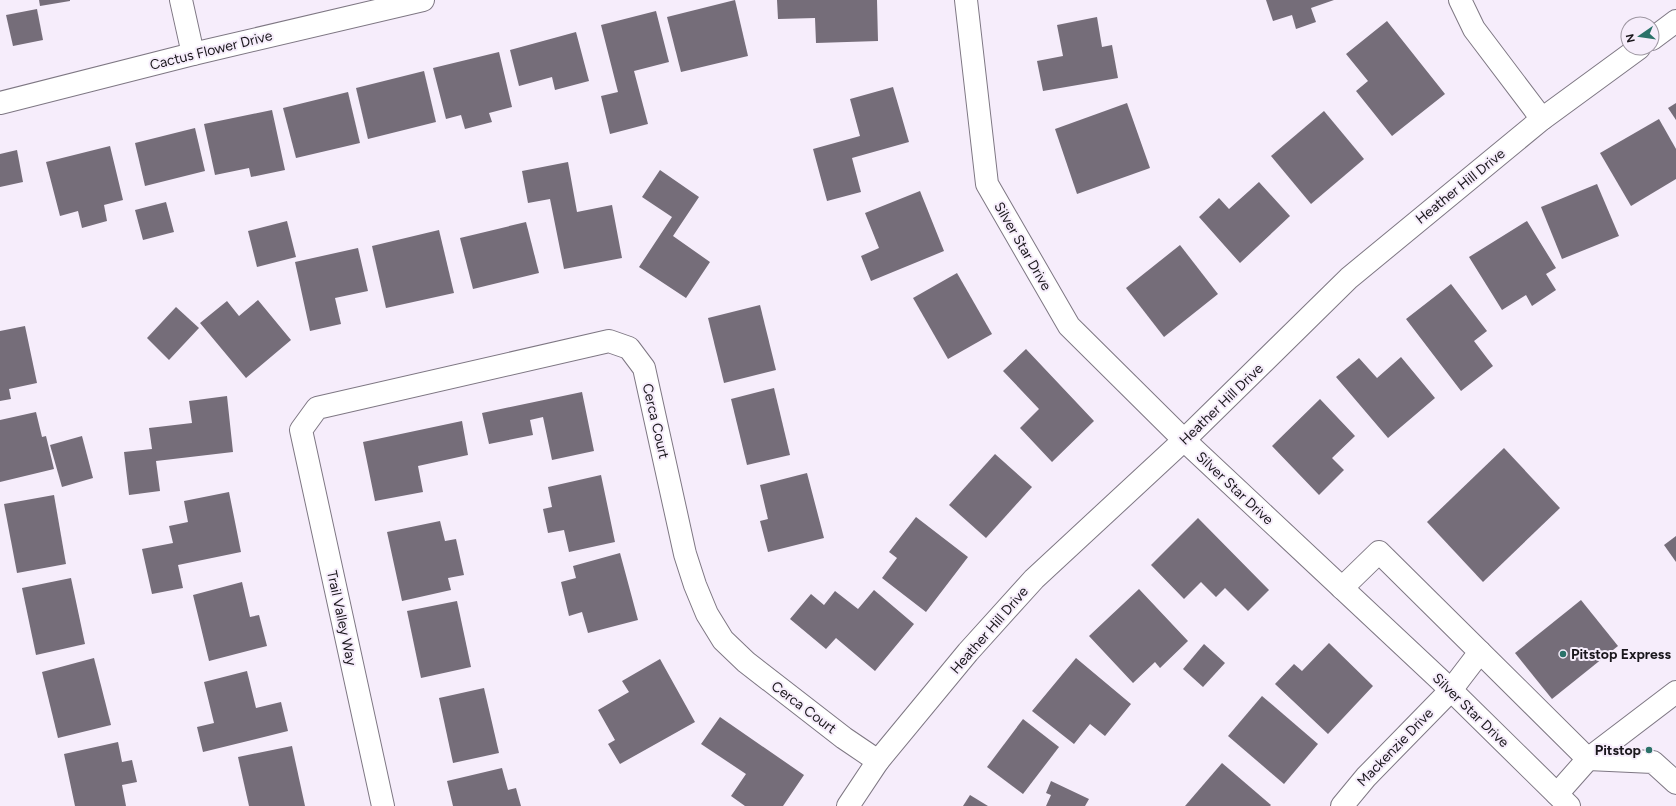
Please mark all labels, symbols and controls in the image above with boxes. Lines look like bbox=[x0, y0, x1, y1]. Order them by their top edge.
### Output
north arrow bbox=[1620, 16, 1660, 56]
street label: Cactus Flower Drive bbox=[148, 27, 274, 74]
text: N bbox=[1623, 33, 1638, 44]
street label: Heather Hill Drive bbox=[1412, 145, 1509, 228]
street label: Silver Star Drive bbox=[990, 199, 1055, 294]
street label: Heather Hill Drive bbox=[1176, 360, 1267, 449]
street label: Cerca Court bbox=[639, 382, 672, 460]
street label: Silver Star Drive bbox=[1193, 448, 1277, 529]
street label: Trail Valley Way bbox=[323, 569, 360, 668]
street label: Heather Hill Drive bbox=[947, 583, 1032, 677]
place label: Pitstop Express bbox=[1571, 646, 1671, 663]
marker: Pitstop Express bbox=[1558, 649, 1568, 659]
street label: Silver Star Drive bbox=[1429, 670, 1513, 751]
street label: Cerca Court bbox=[768, 678, 839, 737]
street label: Mackenzie Drive bbox=[1354, 704, 1437, 790]
place label: Pitstop bbox=[1595, 742, 1641, 759]
marker: Pitstop bbox=[1644, 745, 1654, 755]

